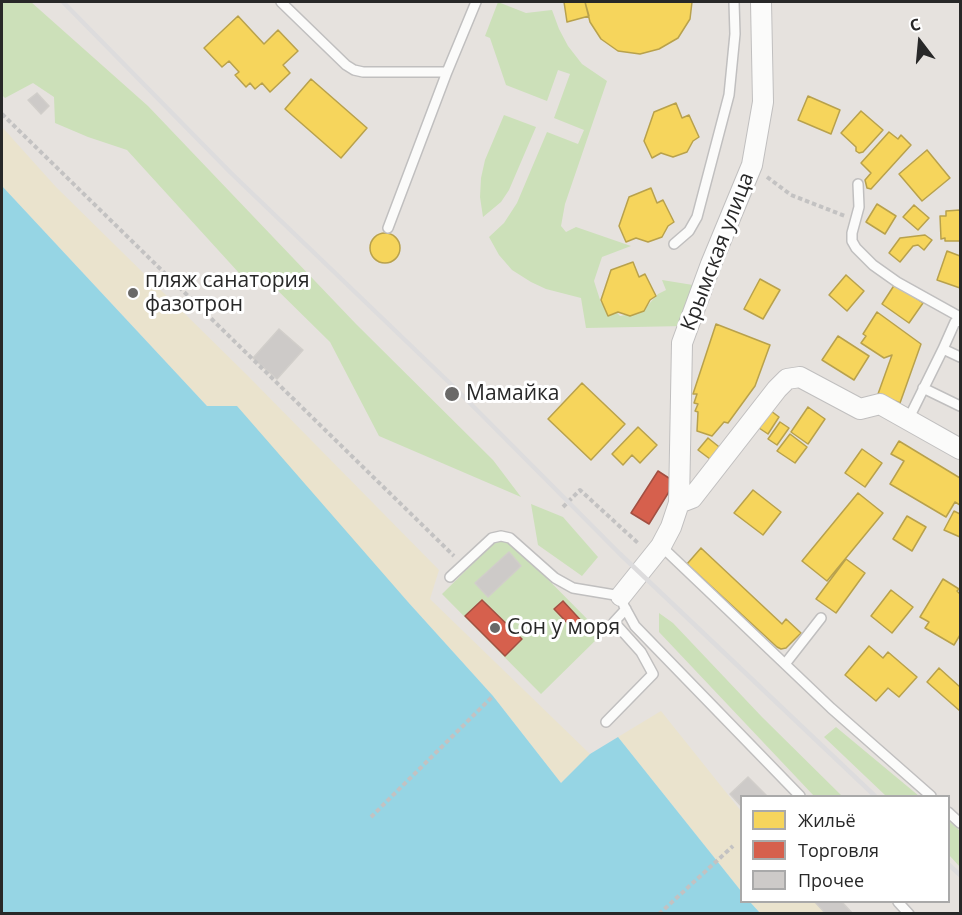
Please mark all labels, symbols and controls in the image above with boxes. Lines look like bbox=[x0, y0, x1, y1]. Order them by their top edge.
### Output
north arrow bbox=[890, 12, 950, 72]
text: С bbox=[907, 13, 923, 37]
street label: Крымская улица bbox=[676, 169, 760, 335]
place label: пляж санатория фазотрон bbox=[145, 268, 310, 318]
marker: пляж санатория фазотрон bbox=[126, 286, 140, 300]
place label: Мамайка bbox=[466, 381, 559, 407]
marker: Мамайка bbox=[443, 385, 461, 403]
place label: Сон у моря bbox=[507, 615, 620, 641]
marker: Сон у моря bbox=[488, 621, 502, 635]
legend bbox=[740, 795, 950, 903]
text: Жильё bbox=[798, 808, 856, 832]
text: Торговля bbox=[798, 838, 879, 862]
text: Прочее bbox=[798, 868, 864, 892]

